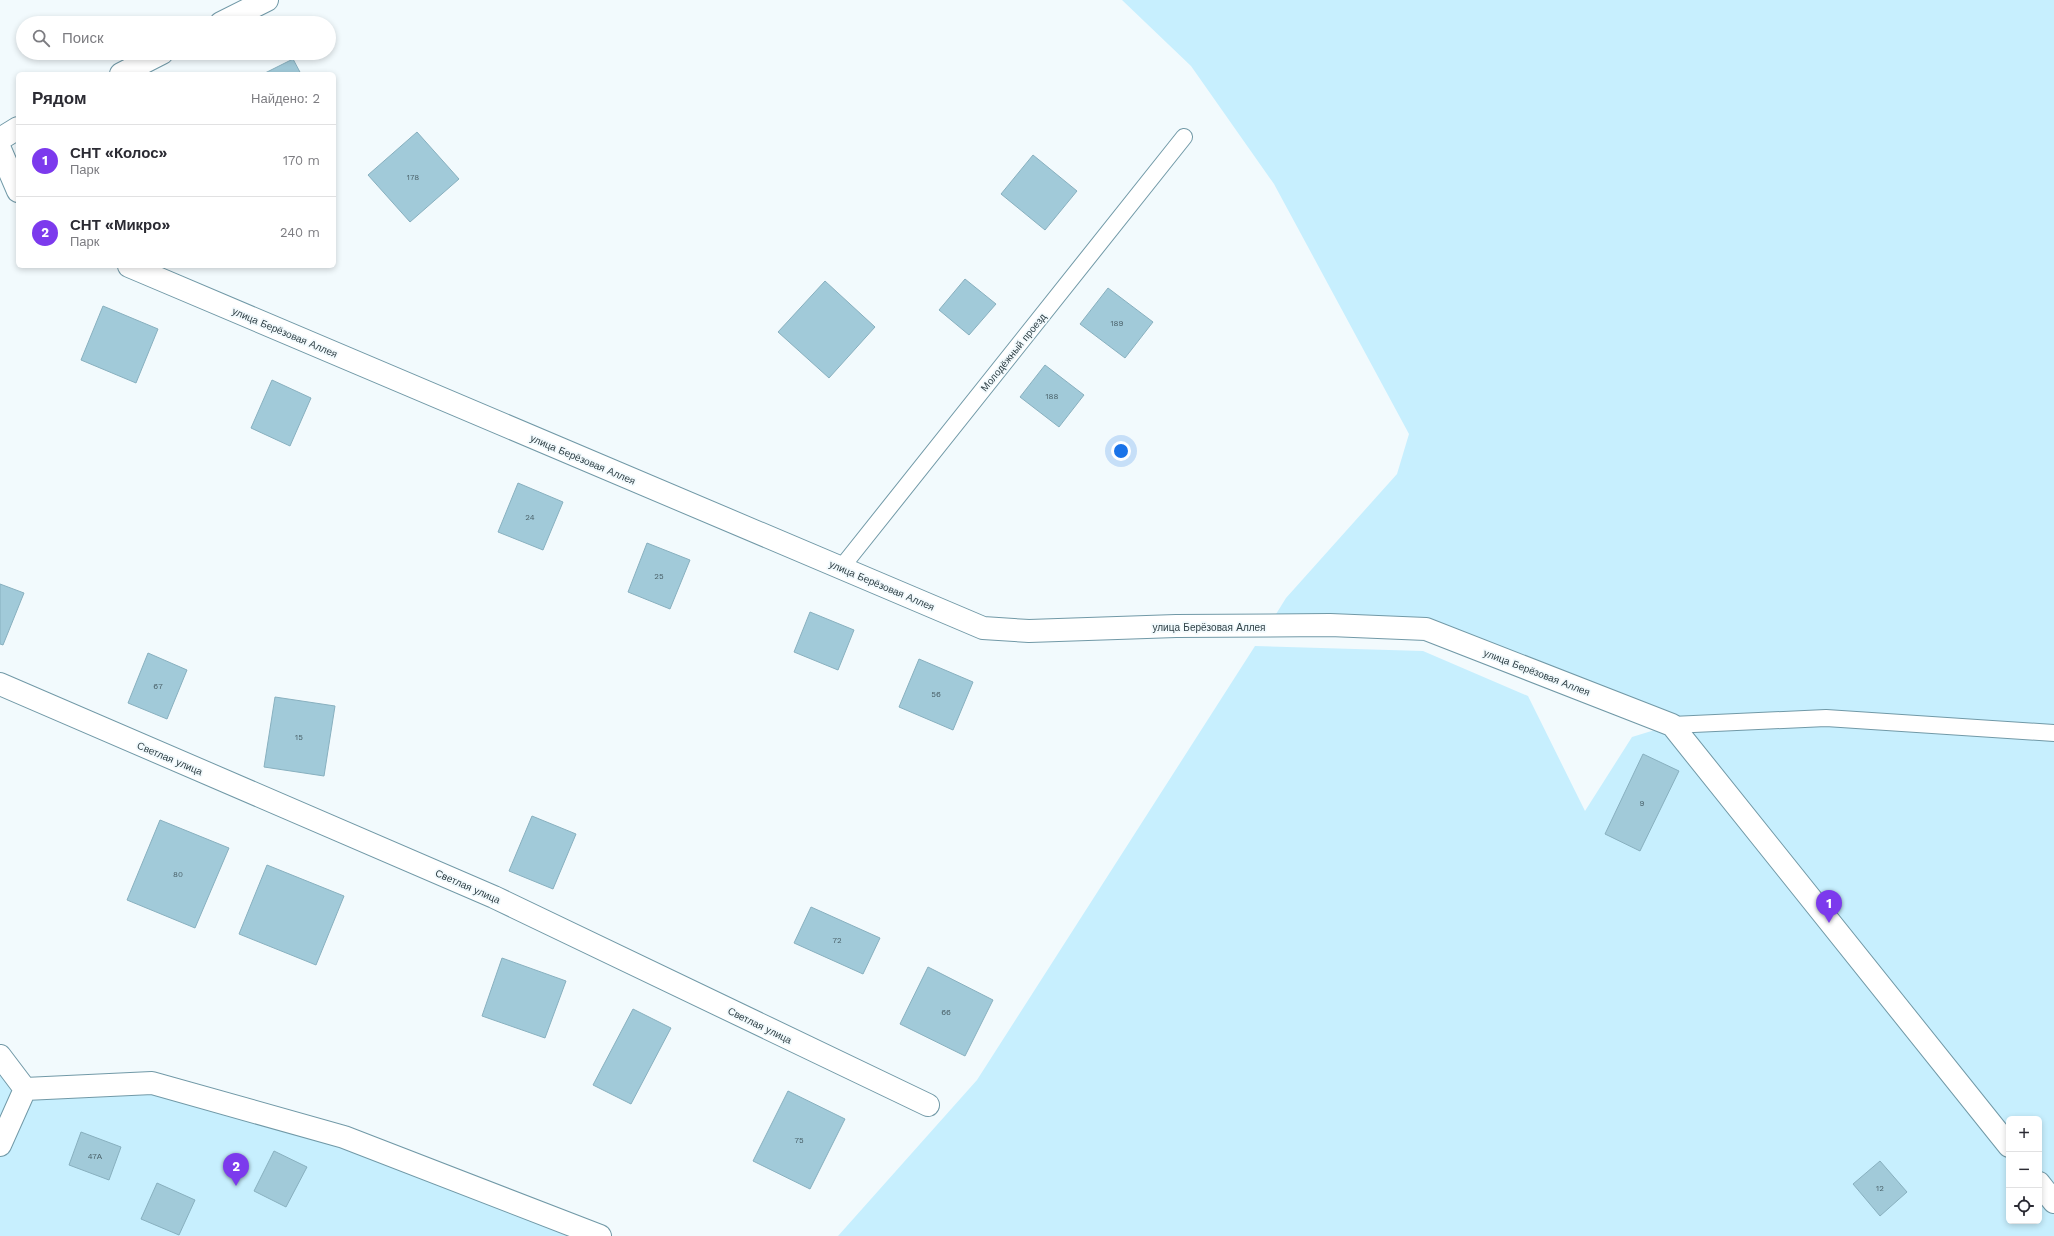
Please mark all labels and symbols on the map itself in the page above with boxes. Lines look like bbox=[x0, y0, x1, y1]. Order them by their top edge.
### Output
house number: 178 bbox=[407, 173, 419, 182]
street label: улица Берёзовая Аллея bbox=[231, 305, 339, 360]
street label: Молодёжный проезд bbox=[979, 311, 1048, 393]
house number: 189 bbox=[1111, 319, 1124, 328]
house number: 188 bbox=[1046, 392, 1059, 401]
street label: улица Берёзовая Аллея bbox=[529, 432, 637, 487]
your location bbox=[1111, 441, 1131, 461]
house number: 24 bbox=[525, 513, 535, 522]
street label: улица Берёзовая Аллея bbox=[828, 558, 936, 613]
house number: 25 bbox=[654, 572, 664, 581]
street label: улица Берёзовая Аллея bbox=[1152, 622, 1266, 633]
street label: улица Берёзовая Аллея bbox=[1482, 647, 1592, 698]
house number: 67 bbox=[153, 682, 163, 691]
house number: 56 bbox=[931, 690, 941, 699]
house number: 15 bbox=[295, 733, 303, 742]
street label: Светлая улица bbox=[136, 740, 204, 777]
house number: 9 bbox=[1640, 799, 1645, 808]
street label: Светлая улица bbox=[434, 867, 502, 906]
house number: 80 bbox=[173, 870, 183, 879]
pin: 1 bbox=[1816, 890, 1842, 923]
house number: 72 bbox=[832, 936, 842, 945]
street label: Светлая улица bbox=[726, 1005, 794, 1046]
house number: 66 bbox=[941, 1008, 951, 1017]
house number: 75 bbox=[794, 1136, 804, 1145]
house number: 47А bbox=[88, 1152, 103, 1161]
pin: 2 bbox=[223, 1153, 249, 1186]
house number: 12 bbox=[1876, 1184, 1884, 1193]

